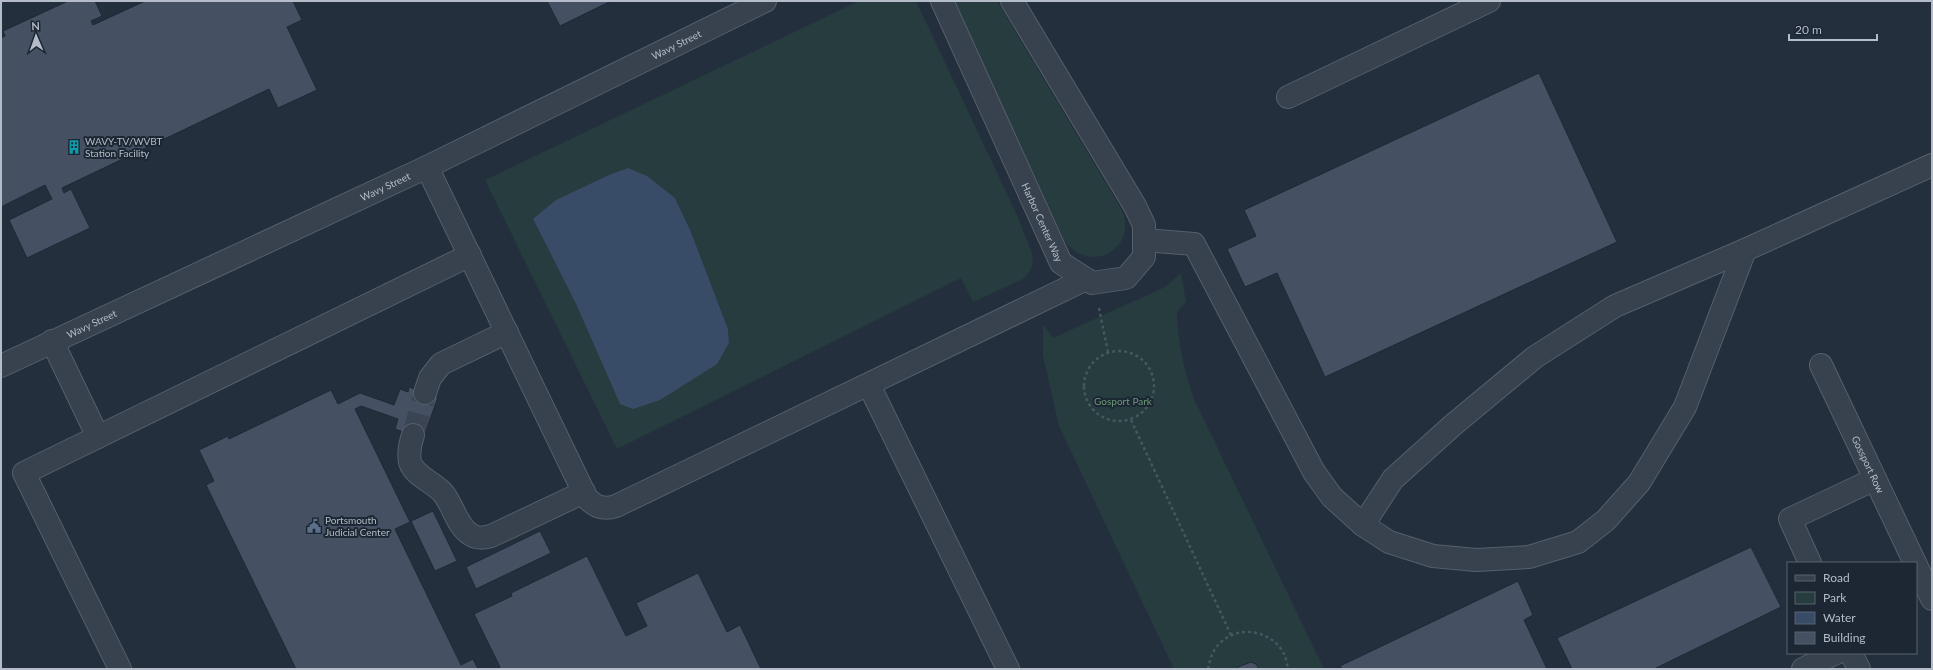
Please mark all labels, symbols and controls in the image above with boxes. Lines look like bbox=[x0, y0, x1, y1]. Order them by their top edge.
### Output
north arrow bbox=[16, 16, 56, 56]
scale bar bbox=[1789, 16, 1877, 42]
text: N bbox=[31, 19, 40, 32]
text: 20 m bbox=[1795, 22, 1822, 37]
street label: Wavy Street bbox=[650, 27, 703, 62]
place label: WAVY-TV/WVBT Station Facility bbox=[85, 135, 163, 159]
building icon: WAVY-TV/WVBT Station Facility bbox=[66, 139, 82, 155]
street label: Wavy Street bbox=[358, 170, 412, 203]
street label: Harbor Center Way bbox=[1019, 181, 1066, 264]
street label: Wavy Street bbox=[65, 307, 119, 340]
park label: Gosport Park bbox=[1094, 395, 1153, 407]
street label: Gossport Row bbox=[1849, 434, 1887, 495]
place label: Portsmouth Judicial Center bbox=[325, 514, 390, 538]
public building icon: Portsmouth Judicial Center bbox=[306, 518, 322, 534]
legend bbox=[1787, 562, 1917, 654]
text: Road bbox=[1823, 570, 1850, 585]
text: Park bbox=[1823, 590, 1847, 605]
text: Water bbox=[1823, 610, 1856, 625]
text: Building bbox=[1823, 630, 1866, 645]

